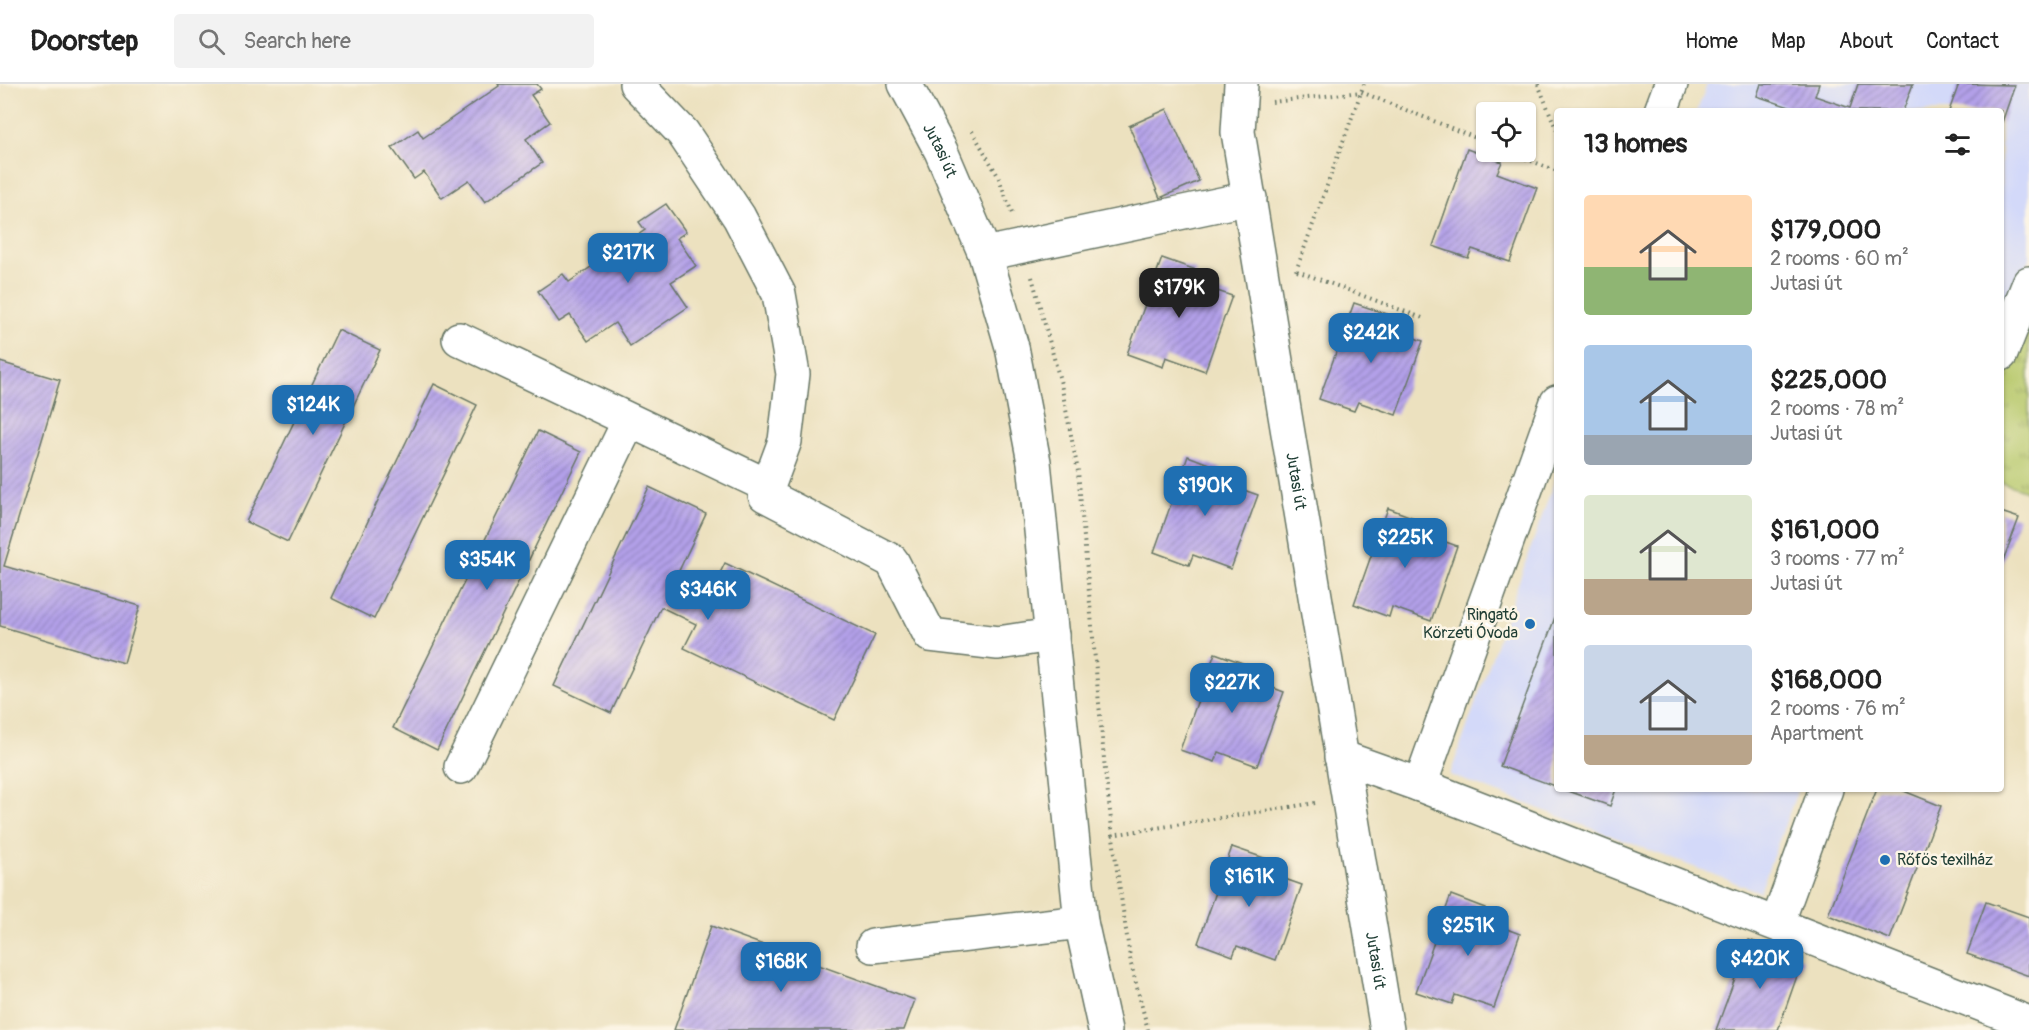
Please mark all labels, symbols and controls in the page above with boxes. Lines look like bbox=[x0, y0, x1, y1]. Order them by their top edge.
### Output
search box bbox=[174, 14, 594, 68]
text: Doorstep bbox=[30, 24, 138, 59]
icon: search bbox=[195, 25, 228, 58]
text: Search here bbox=[243, 27, 351, 55]
text: Home bbox=[1685, 28, 1738, 55]
text: Map bbox=[1771, 28, 1806, 55]
text: About bbox=[1839, 28, 1893, 55]
text: Contact bbox=[1926, 28, 1999, 55]
map controls bbox=[1476, 102, 1536, 162]
button: locate bbox=[1476, 102, 1536, 162]
street label: Jutasi út bbox=[918, 120, 961, 181]
text: 13 homes bbox=[1584, 128, 1687, 160]
icon: filters bbox=[1941, 128, 1974, 161]
text: $179,000 bbox=[1770, 214, 1881, 246]
icon: home bbox=[1632, 219, 1704, 291]
pin: $217K bbox=[586, 233, 670, 284]
text: $217K bbox=[602, 240, 654, 265]
text: 2 rooms · 60 m² bbox=[1770, 246, 1909, 271]
pin: $179K bbox=[1137, 268, 1221, 319]
text: Jutasi út bbox=[1770, 271, 1842, 296]
text: $179K bbox=[1153, 275, 1205, 300]
pin: $242K bbox=[1329, 313, 1413, 364]
text: $242K bbox=[1343, 320, 1399, 345]
text: $225,000 bbox=[1770, 364, 1887, 396]
icon: home bbox=[1632, 369, 1704, 441]
pin: $124K bbox=[271, 385, 355, 436]
text: $124K bbox=[286, 392, 340, 417]
text: 2 rooms · 78 m² bbox=[1770, 396, 1904, 421]
text: Jutasi út bbox=[1770, 421, 1842, 446]
street label: Jutasi út bbox=[1281, 451, 1311, 512]
pin: $190K bbox=[1163, 466, 1247, 517]
text: $190K bbox=[1178, 473, 1232, 498]
text: $161,000 bbox=[1770, 514, 1879, 546]
pin: $225K bbox=[1363, 518, 1447, 569]
icon: home bbox=[1632, 519, 1704, 591]
text: $225K bbox=[1377, 525, 1433, 550]
pin: $354K bbox=[445, 540, 529, 591]
text: 3 rooms · 77 m² bbox=[1770, 546, 1905, 571]
text: $354K bbox=[459, 547, 515, 572]
pin: $346K bbox=[666, 570, 750, 621]
text: Jutasi út bbox=[1770, 571, 1842, 596]
text: $346K bbox=[679, 577, 737, 602]
place label: Ringató Körzeti Óvoda bbox=[1423, 605, 1518, 643]
marker: Ringató Körzeti Óvoda bbox=[1523, 617, 1537, 631]
pin: $227K bbox=[1190, 663, 1274, 714]
text: $168,000 bbox=[1770, 664, 1882, 696]
icon: home bbox=[1632, 669, 1704, 741]
text: $227K bbox=[1204, 670, 1260, 695]
text: 2 rooms · 76 m² bbox=[1770, 696, 1906, 721]
text: Apartment bbox=[1770, 721, 1863, 746]
place label: Rőfös texilház bbox=[1897, 850, 1993, 870]
marker: Rőfös texilház bbox=[1878, 853, 1892, 867]
pin: $161K bbox=[1207, 857, 1291, 908]
text: $161K bbox=[1224, 864, 1274, 889]
pin: $251K bbox=[1426, 906, 1510, 957]
text: $251K bbox=[1442, 913, 1494, 938]
street label: Jutasi út bbox=[1361, 930, 1390, 991]
pin: $420K bbox=[1718, 939, 1802, 990]
pin: $168K bbox=[739, 942, 823, 993]
text: $420K bbox=[1730, 946, 1790, 971]
text: $168K bbox=[755, 949, 807, 974]

